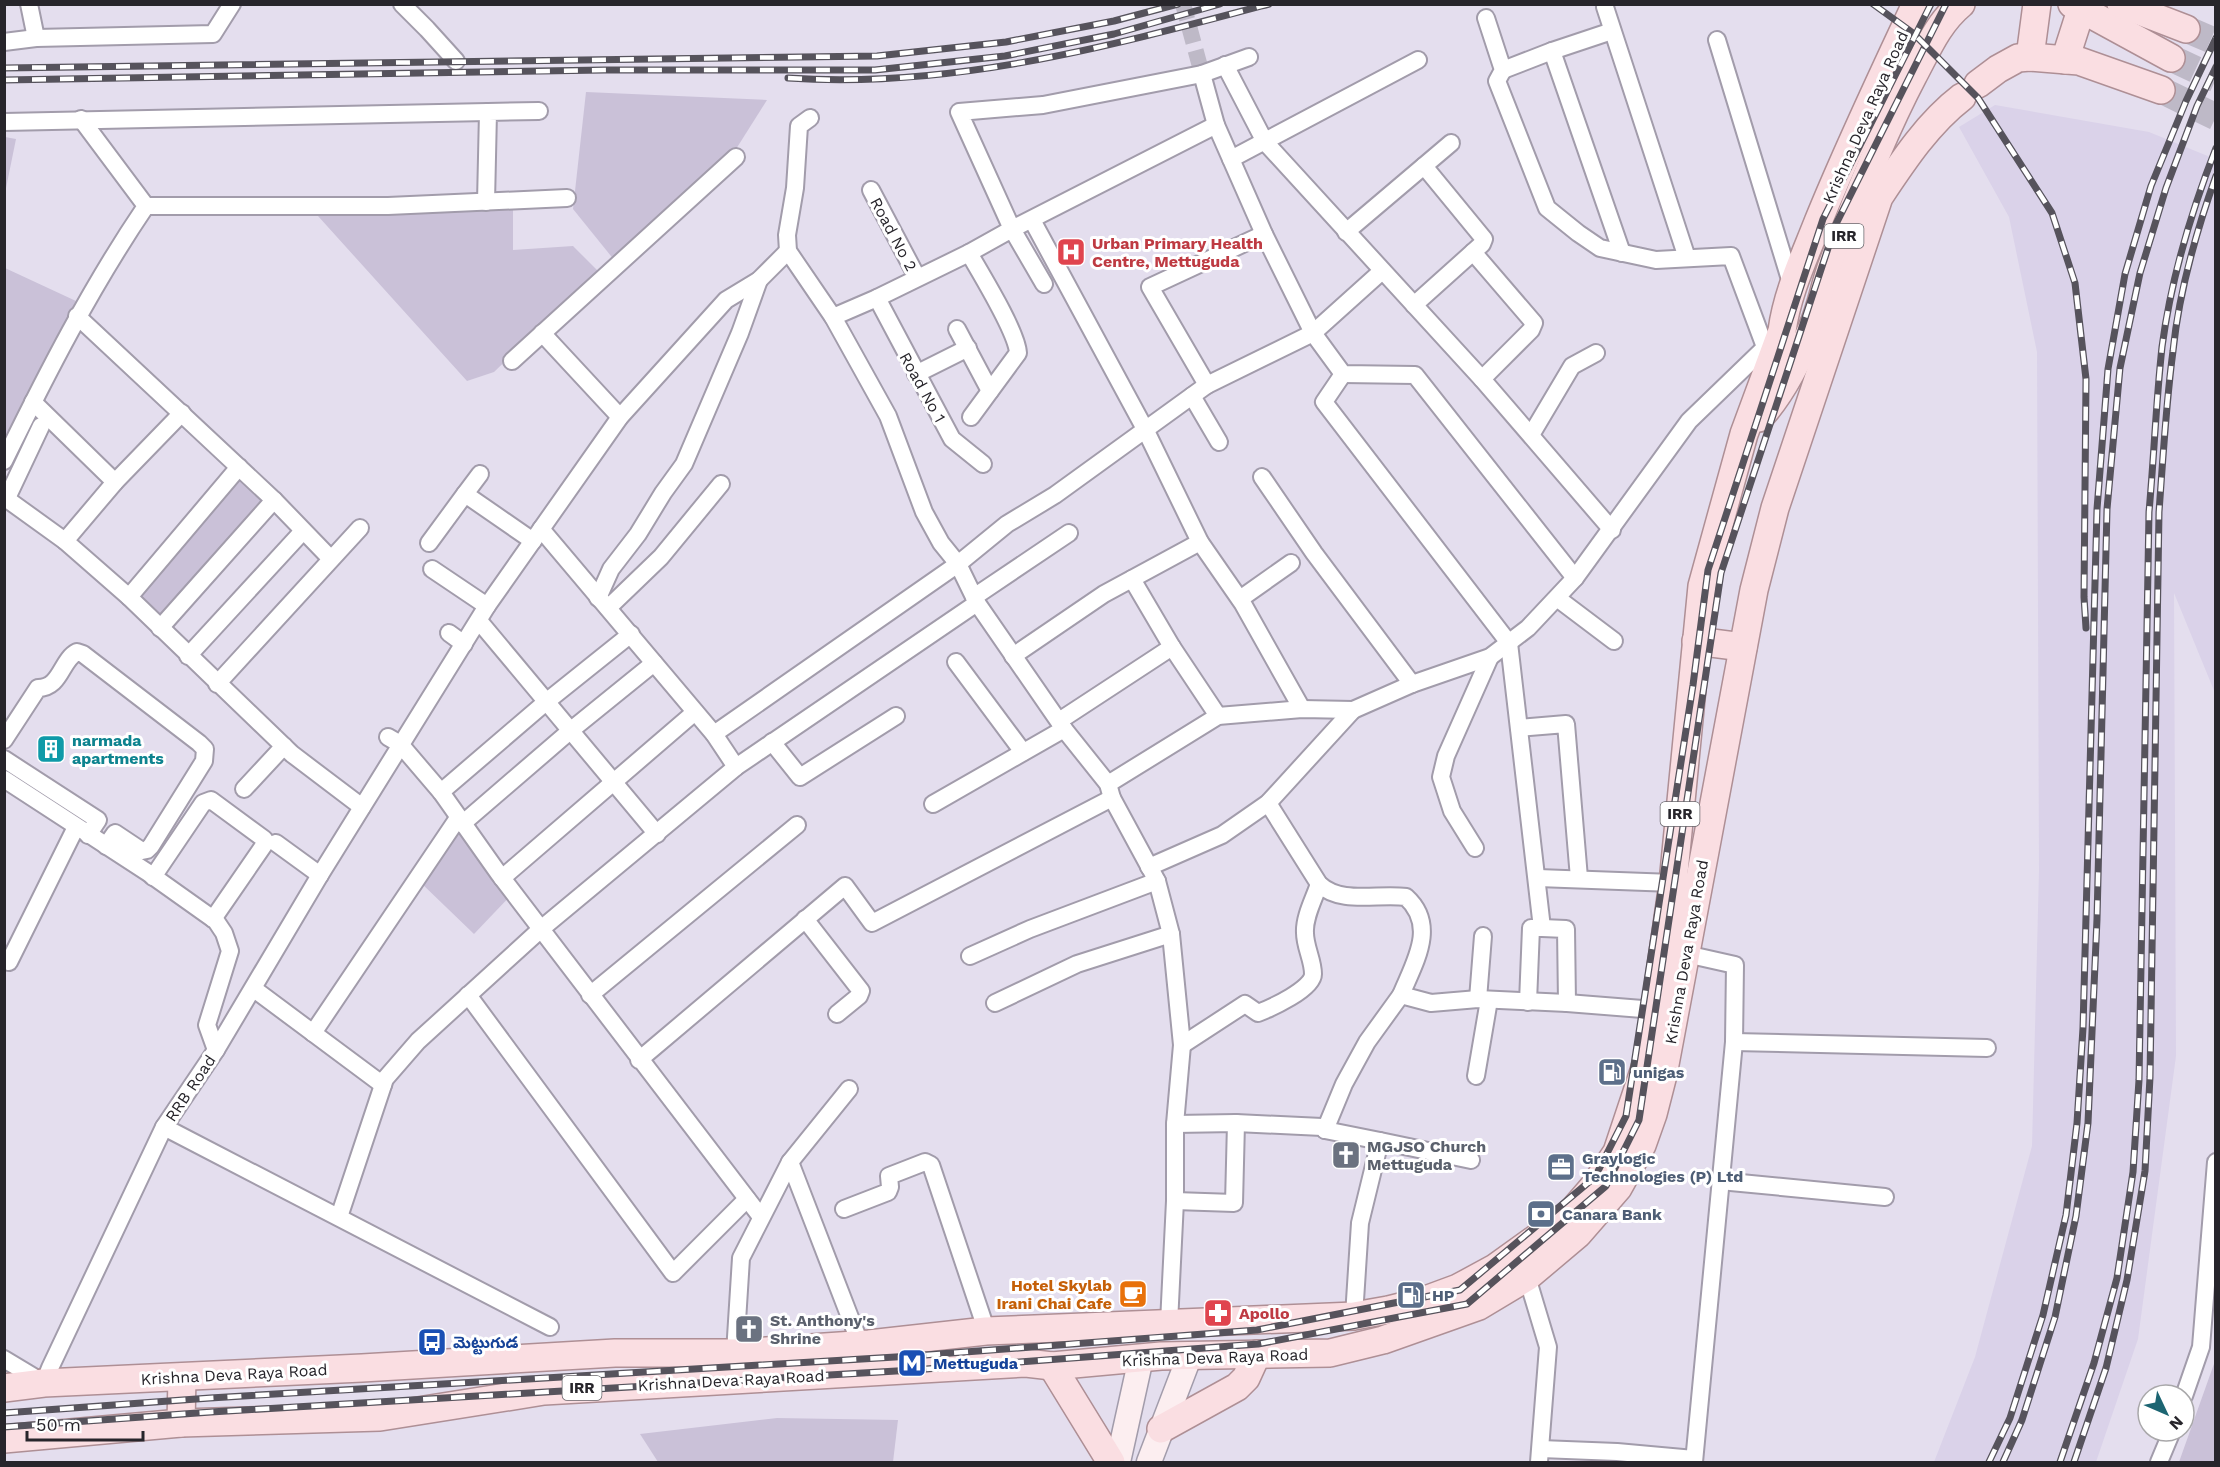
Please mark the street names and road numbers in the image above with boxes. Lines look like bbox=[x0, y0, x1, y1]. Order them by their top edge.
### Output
street label: Krishna Deva Raya Road bbox=[1819, 28, 1912, 206]
street label: Road No 2 bbox=[866, 194, 921, 274]
road number: IRR bbox=[1824, 224, 1864, 248]
street label: Road No 1 bbox=[896, 349, 950, 426]
road number: IRR bbox=[1660, 802, 1700, 826]
street label: Krishna Deva Raya Road bbox=[1661, 858, 1712, 1046]
street label: RRB Road bbox=[161, 1051, 220, 1125]
street label: Krishna Deva Raya Road bbox=[1121, 1345, 1309, 1370]
street label: Krishna Deva Raya Road bbox=[140, 1360, 328, 1389]
street label: Krishna Deva Raya Road bbox=[637, 1366, 825, 1395]
road number: IRR bbox=[562, 1376, 602, 1400]

